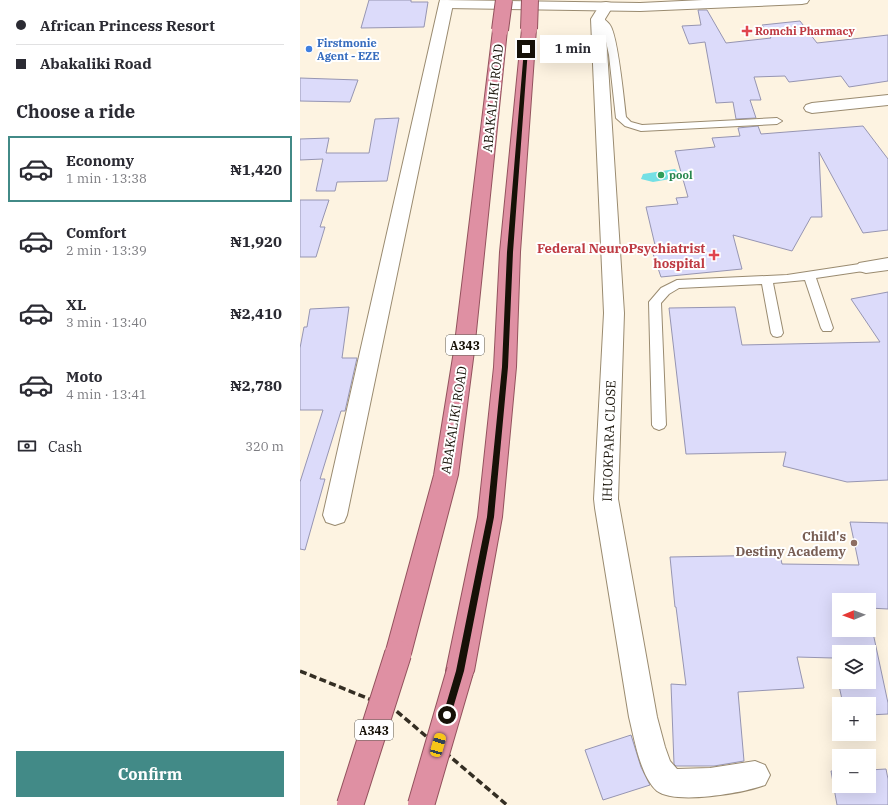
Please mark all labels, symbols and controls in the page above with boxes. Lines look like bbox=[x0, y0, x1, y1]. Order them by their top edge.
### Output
text: African Princess Resort bbox=[40, 16, 215, 35]
place label: Romchi Pharmacy bbox=[755, 24, 855, 38]
marker: Romchi Pharmacy bbox=[742, 26, 752, 36]
callout: 1 min bbox=[540, 35, 606, 63]
place label: Firstmonie Agent - EZE bbox=[317, 36, 380, 63]
route end bbox=[517, 40, 535, 58]
text: 1 min bbox=[555, 40, 591, 57]
street label: ABAKALIKI ROAD bbox=[479, 43, 507, 153]
marker: Firstmonie Agent - EZE bbox=[304, 44, 314, 54]
text: Abakaliki Road bbox=[40, 54, 152, 73]
text: Choose a ride bbox=[16, 100, 135, 123]
icon: car bbox=[18, 151, 54, 187]
text: Economy bbox=[66, 151, 134, 170]
text: ₦1,420 bbox=[230, 160, 282, 179]
place label: pool bbox=[669, 168, 693, 182]
text: 1 min · 13:38 bbox=[66, 170, 147, 187]
marker: pool bbox=[656, 170, 666, 180]
icon: car bbox=[18, 223, 54, 259]
text: Comfort bbox=[66, 223, 126, 242]
text: ₦1,920 bbox=[230, 232, 282, 251]
place label: Federal NeuroPsychiatrist hospital bbox=[537, 240, 705, 272]
text: 2 min · 13:39 bbox=[66, 242, 147, 259]
marker: Federal NeuroPsychiatrist hospital bbox=[708, 249, 720, 261]
icon: car bbox=[18, 295, 54, 331]
text: XL bbox=[66, 295, 86, 314]
text: ₦2,410 bbox=[230, 304, 282, 323]
text: 3 min · 13:40 bbox=[66, 314, 147, 331]
road number: A343 bbox=[446, 335, 484, 355]
street label: ABAKALIKI ROAD bbox=[437, 365, 471, 475]
icon: car bbox=[18, 367, 54, 403]
text: Moto bbox=[66, 367, 103, 386]
text: ₦2,780 bbox=[230, 376, 282, 395]
street label: IHUOKPARA CLOSE bbox=[598, 380, 620, 502]
text: 4 min · 13:41 bbox=[66, 386, 147, 403]
icon: cash bbox=[16, 435, 38, 457]
text: Cash bbox=[48, 437, 82, 456]
text: 320 m bbox=[245, 438, 284, 455]
place label: Child's Destiny Academy bbox=[735, 528, 847, 560]
marker: Child's Destiny Academy bbox=[849, 538, 859, 548]
north arrow bbox=[832, 593, 876, 637]
map controls bbox=[832, 593, 876, 793]
button: layers bbox=[832, 645, 876, 689]
button: + bbox=[832, 697, 876, 741]
route start bbox=[438, 706, 456, 724]
road number: A343 bbox=[355, 720, 393, 740]
car bbox=[429, 732, 447, 758]
button: − bbox=[832, 749, 876, 793]
button: Confirm bbox=[16, 751, 284, 797]

